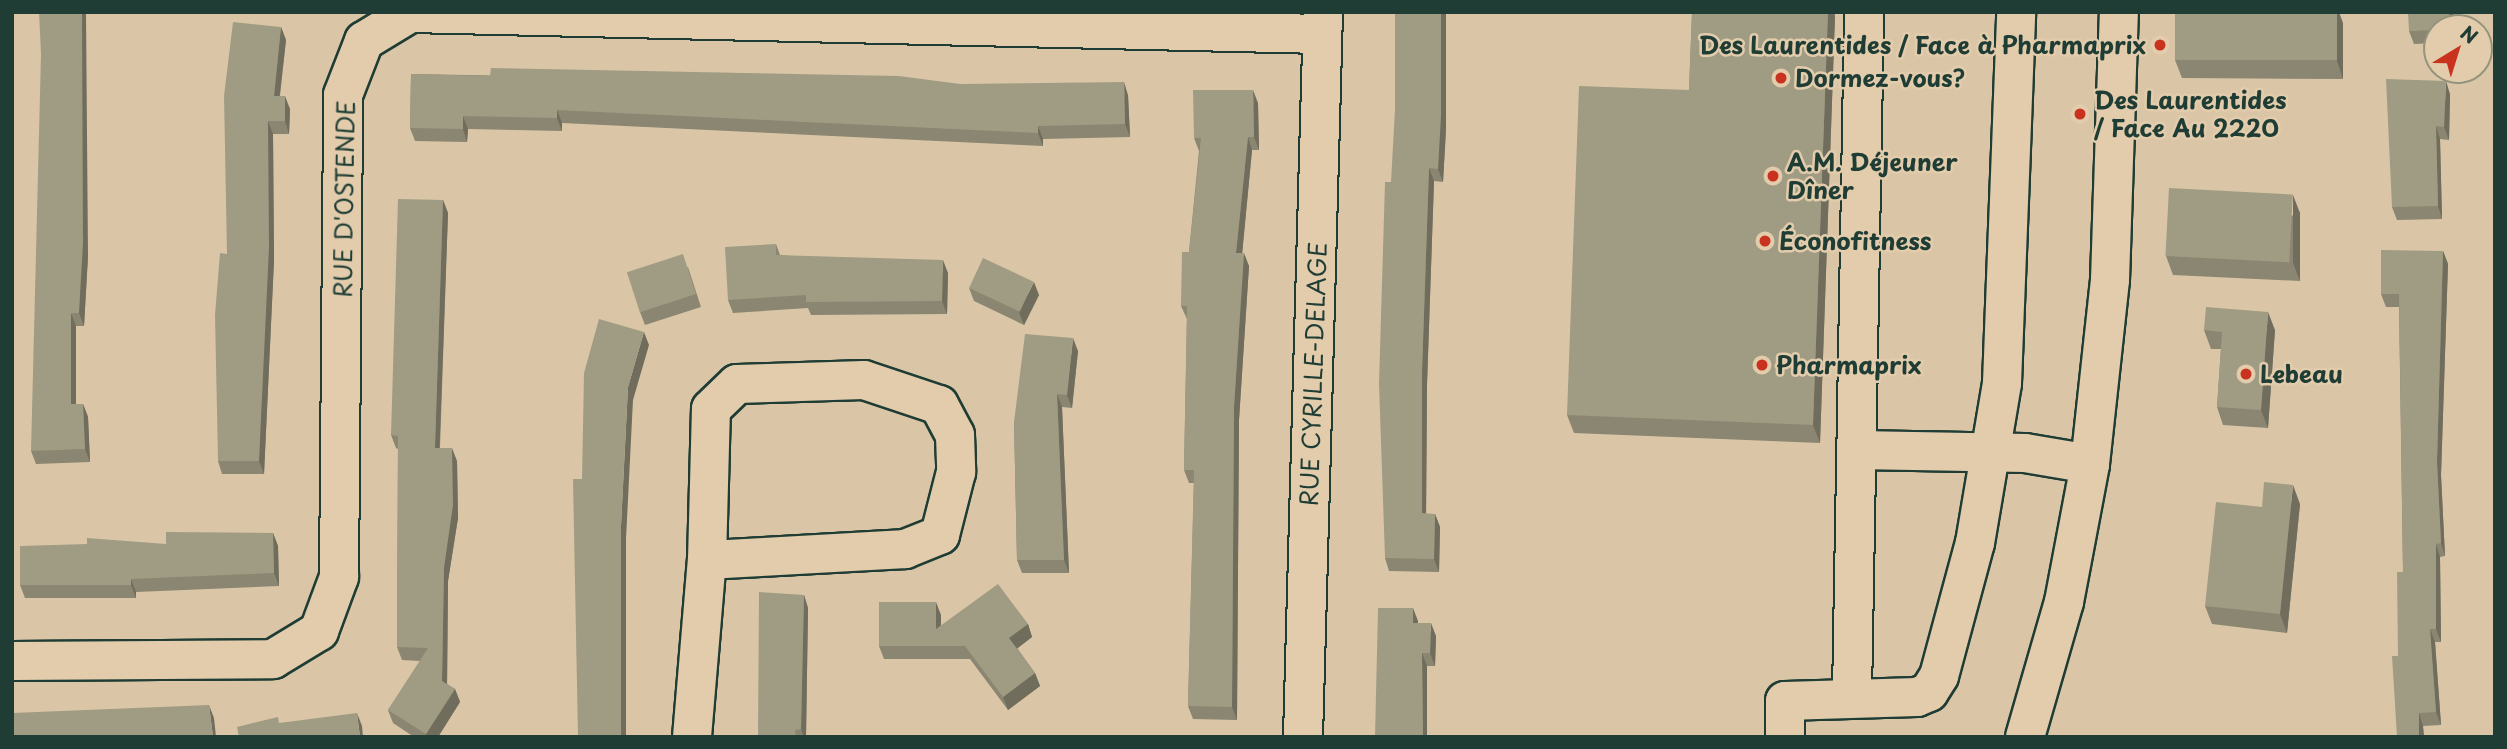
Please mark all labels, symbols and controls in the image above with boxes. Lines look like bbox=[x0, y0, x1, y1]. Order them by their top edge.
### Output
north arrow bbox=[2423, 14, 2493, 84]
text: N bbox=[2455, 18, 2484, 50]
place label: Des Laurentides / Face à Pharmaprix bbox=[1695, 31, 2146, 59]
marker: Des Laurentides / Face à Pharmaprix bbox=[2152, 37, 2168, 53]
place label: Dormez-vous? bbox=[1795, 64, 1965, 92]
marker: Dormez-vous? bbox=[1773, 70, 1789, 86]
place label: Des Laurentides / Face Au 2220 bbox=[2094, 86, 2287, 142]
street label: RUE D'OSTENDE bbox=[328, 99, 360, 299]
marker: Des Laurentides / Face Au 2220 bbox=[2072, 106, 2088, 122]
place label: A.M. Déjeuner Dîner bbox=[1787, 148, 1958, 204]
marker: A.M. Déjeuner Dîner bbox=[1765, 168, 1781, 184]
place label: Éconofitness bbox=[1779, 227, 1932, 255]
marker: Éconofitness bbox=[1757, 233, 1773, 249]
street label: RUE CYRILLE-DELAGE bbox=[1294, 240, 1332, 508]
place label: Pharmaprix bbox=[1776, 351, 1922, 379]
marker: Pharmaprix bbox=[1754, 357, 1770, 373]
place label: Lebeau bbox=[2260, 360, 2343, 388]
marker: Lebeau bbox=[2238, 366, 2254, 382]

